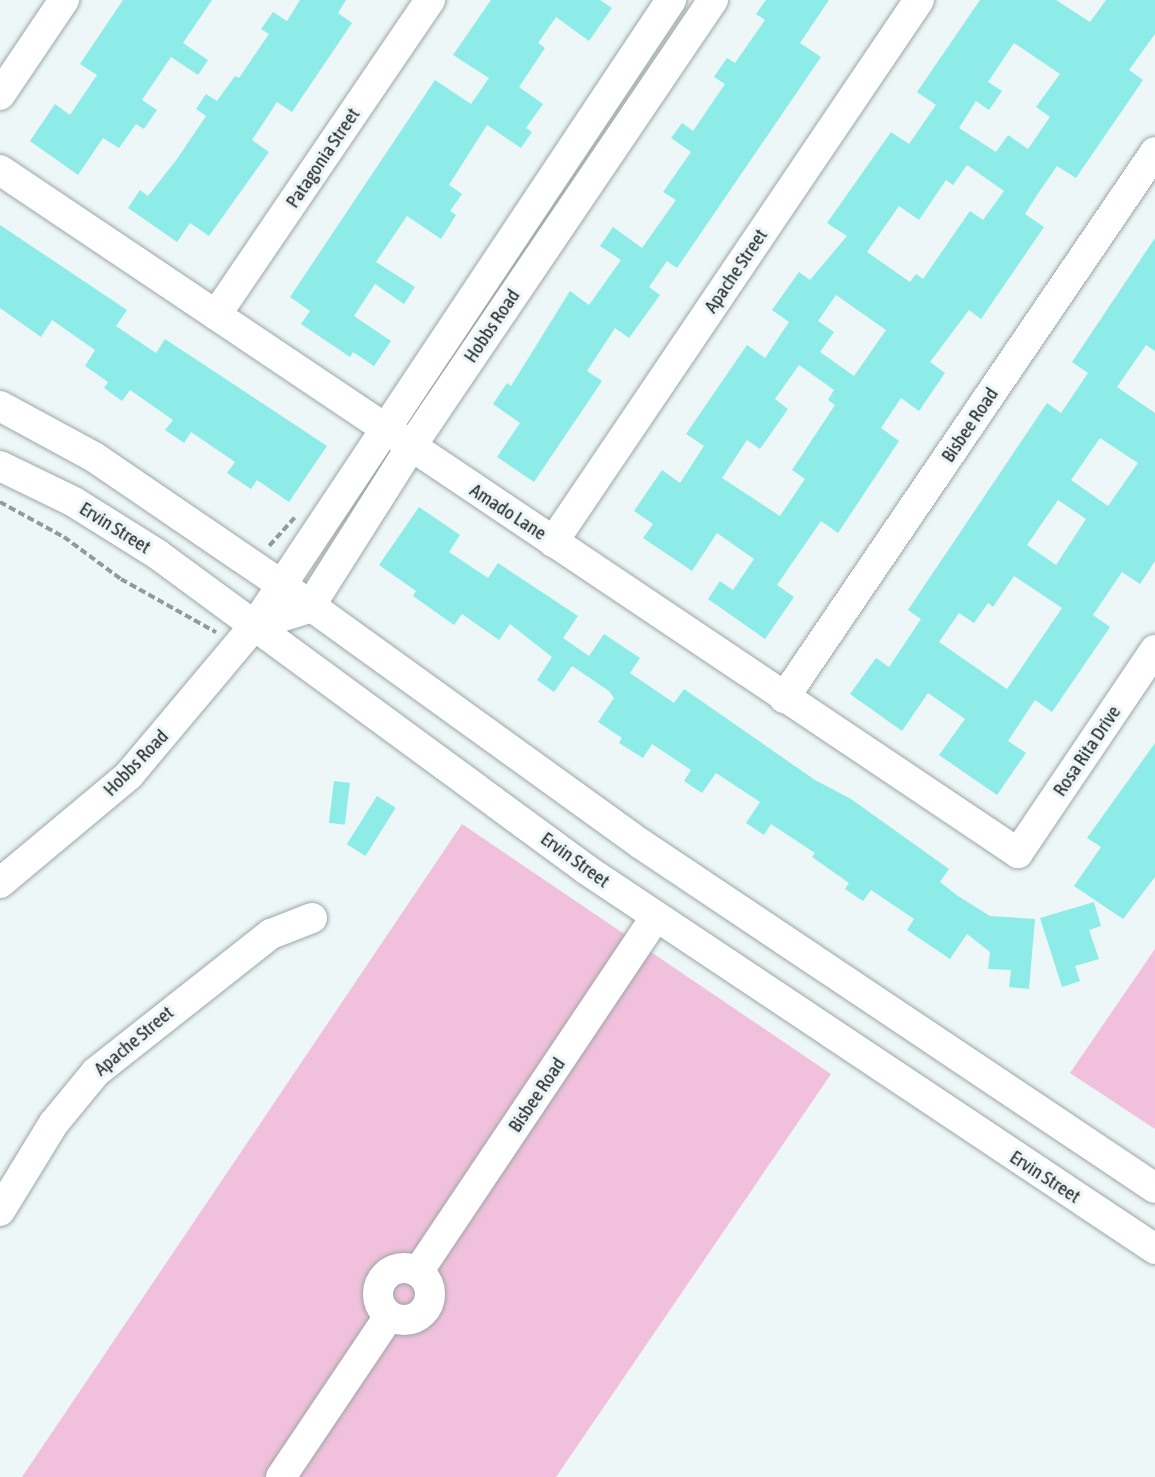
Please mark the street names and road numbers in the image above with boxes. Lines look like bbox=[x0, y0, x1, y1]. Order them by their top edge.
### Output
street label: Patagonia Street bbox=[281, 104, 365, 212]
street label: Apache Street bbox=[700, 225, 772, 317]
street label: Hobbs Road bbox=[459, 285, 525, 367]
street label: Bisbee Road bbox=[937, 383, 1003, 467]
street label: Amado Lane bbox=[466, 479, 550, 545]
street label: Ervin Street bbox=[75, 497, 155, 559]
street label: Rosa Rita Drive bbox=[1048, 701, 1126, 801]
street label: Hobbs Road bbox=[99, 725, 173, 801]
street label: Ervin Street bbox=[536, 827, 614, 893]
street label: Apache Street bbox=[90, 1001, 178, 1081]
street label: Bisbee Road bbox=[504, 1053, 570, 1137]
street label: Ervin Street bbox=[1005, 1146, 1085, 1208]

